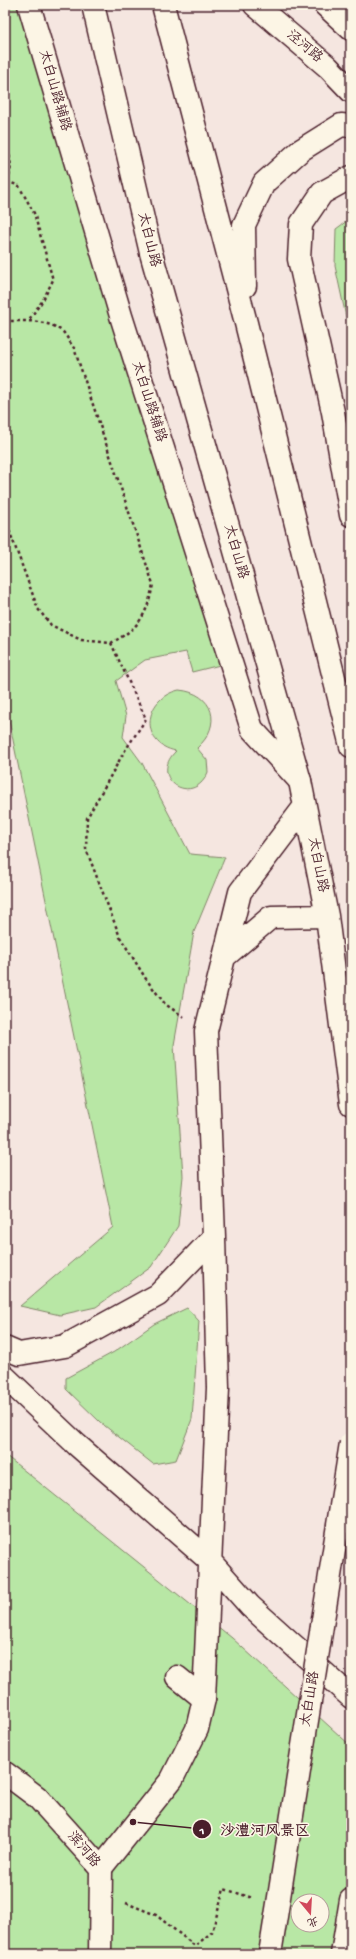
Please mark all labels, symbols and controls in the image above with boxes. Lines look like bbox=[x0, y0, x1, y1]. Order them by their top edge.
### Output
street label: 泾河路 bbox=[282, 26, 326, 67]
street label: 太白山路辅路 bbox=[34, 48, 75, 134]
street label: 太白山路 bbox=[133, 211, 164, 269]
street label: 太白山路辅路 bbox=[127, 359, 170, 445]
street label: 太白山路 bbox=[219, 522, 252, 581]
street label: 太白山路 bbox=[303, 836, 332, 894]
street label: 太白山路 bbox=[297, 1670, 324, 1728]
callout: 沙澧河风景区 bbox=[192, 1816, 318, 1843]
text: 沙澧河风景区 bbox=[220, 1823, 310, 1841]
text: 1 bbox=[199, 1825, 205, 1839]
street label: 滨河路 bbox=[63, 1828, 104, 1872]
north arrow bbox=[290, 1893, 330, 1933]
text: 北 bbox=[305, 1913, 320, 1928]

